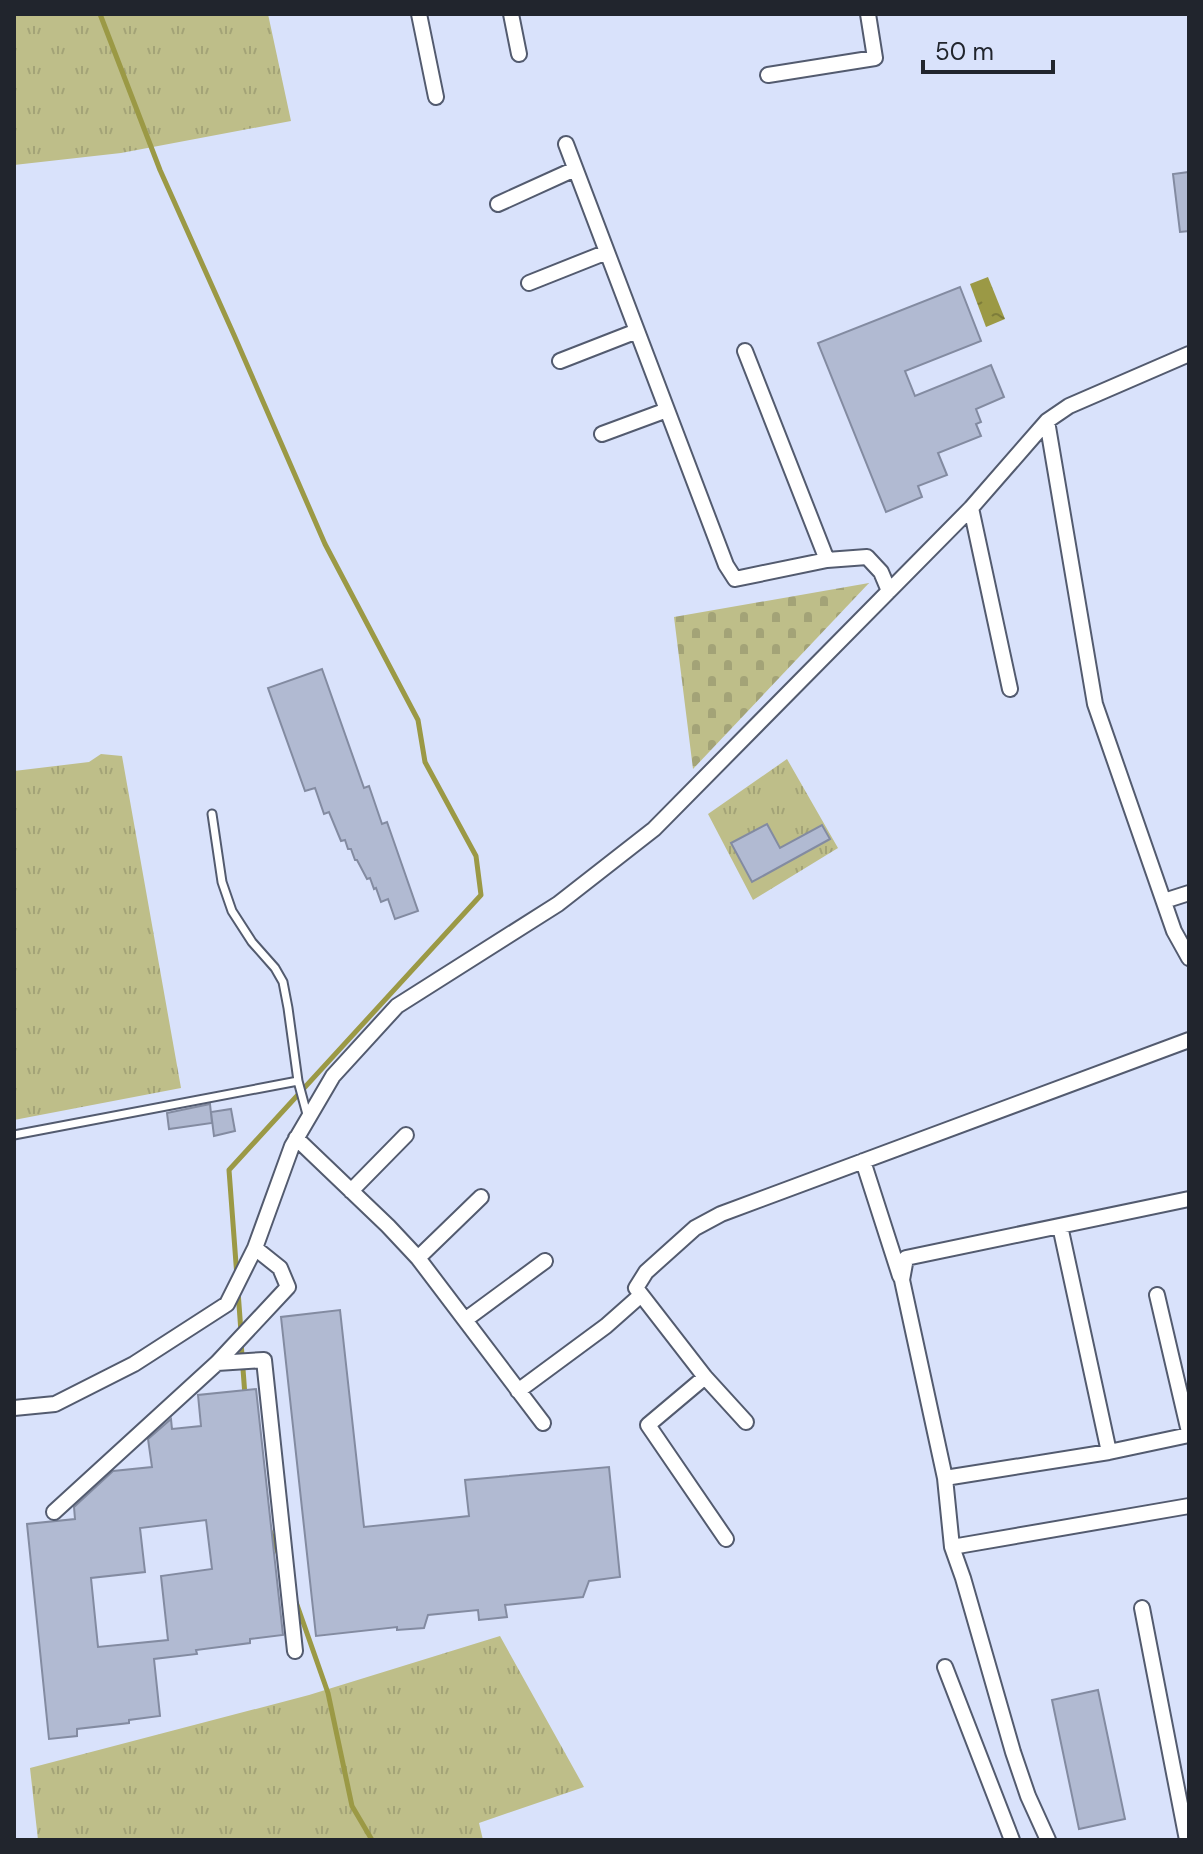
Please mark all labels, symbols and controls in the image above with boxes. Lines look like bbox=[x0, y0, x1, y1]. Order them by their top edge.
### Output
scale bar bbox=[923, 24, 1053, 74]
text: 50 m bbox=[935, 36, 994, 67]

